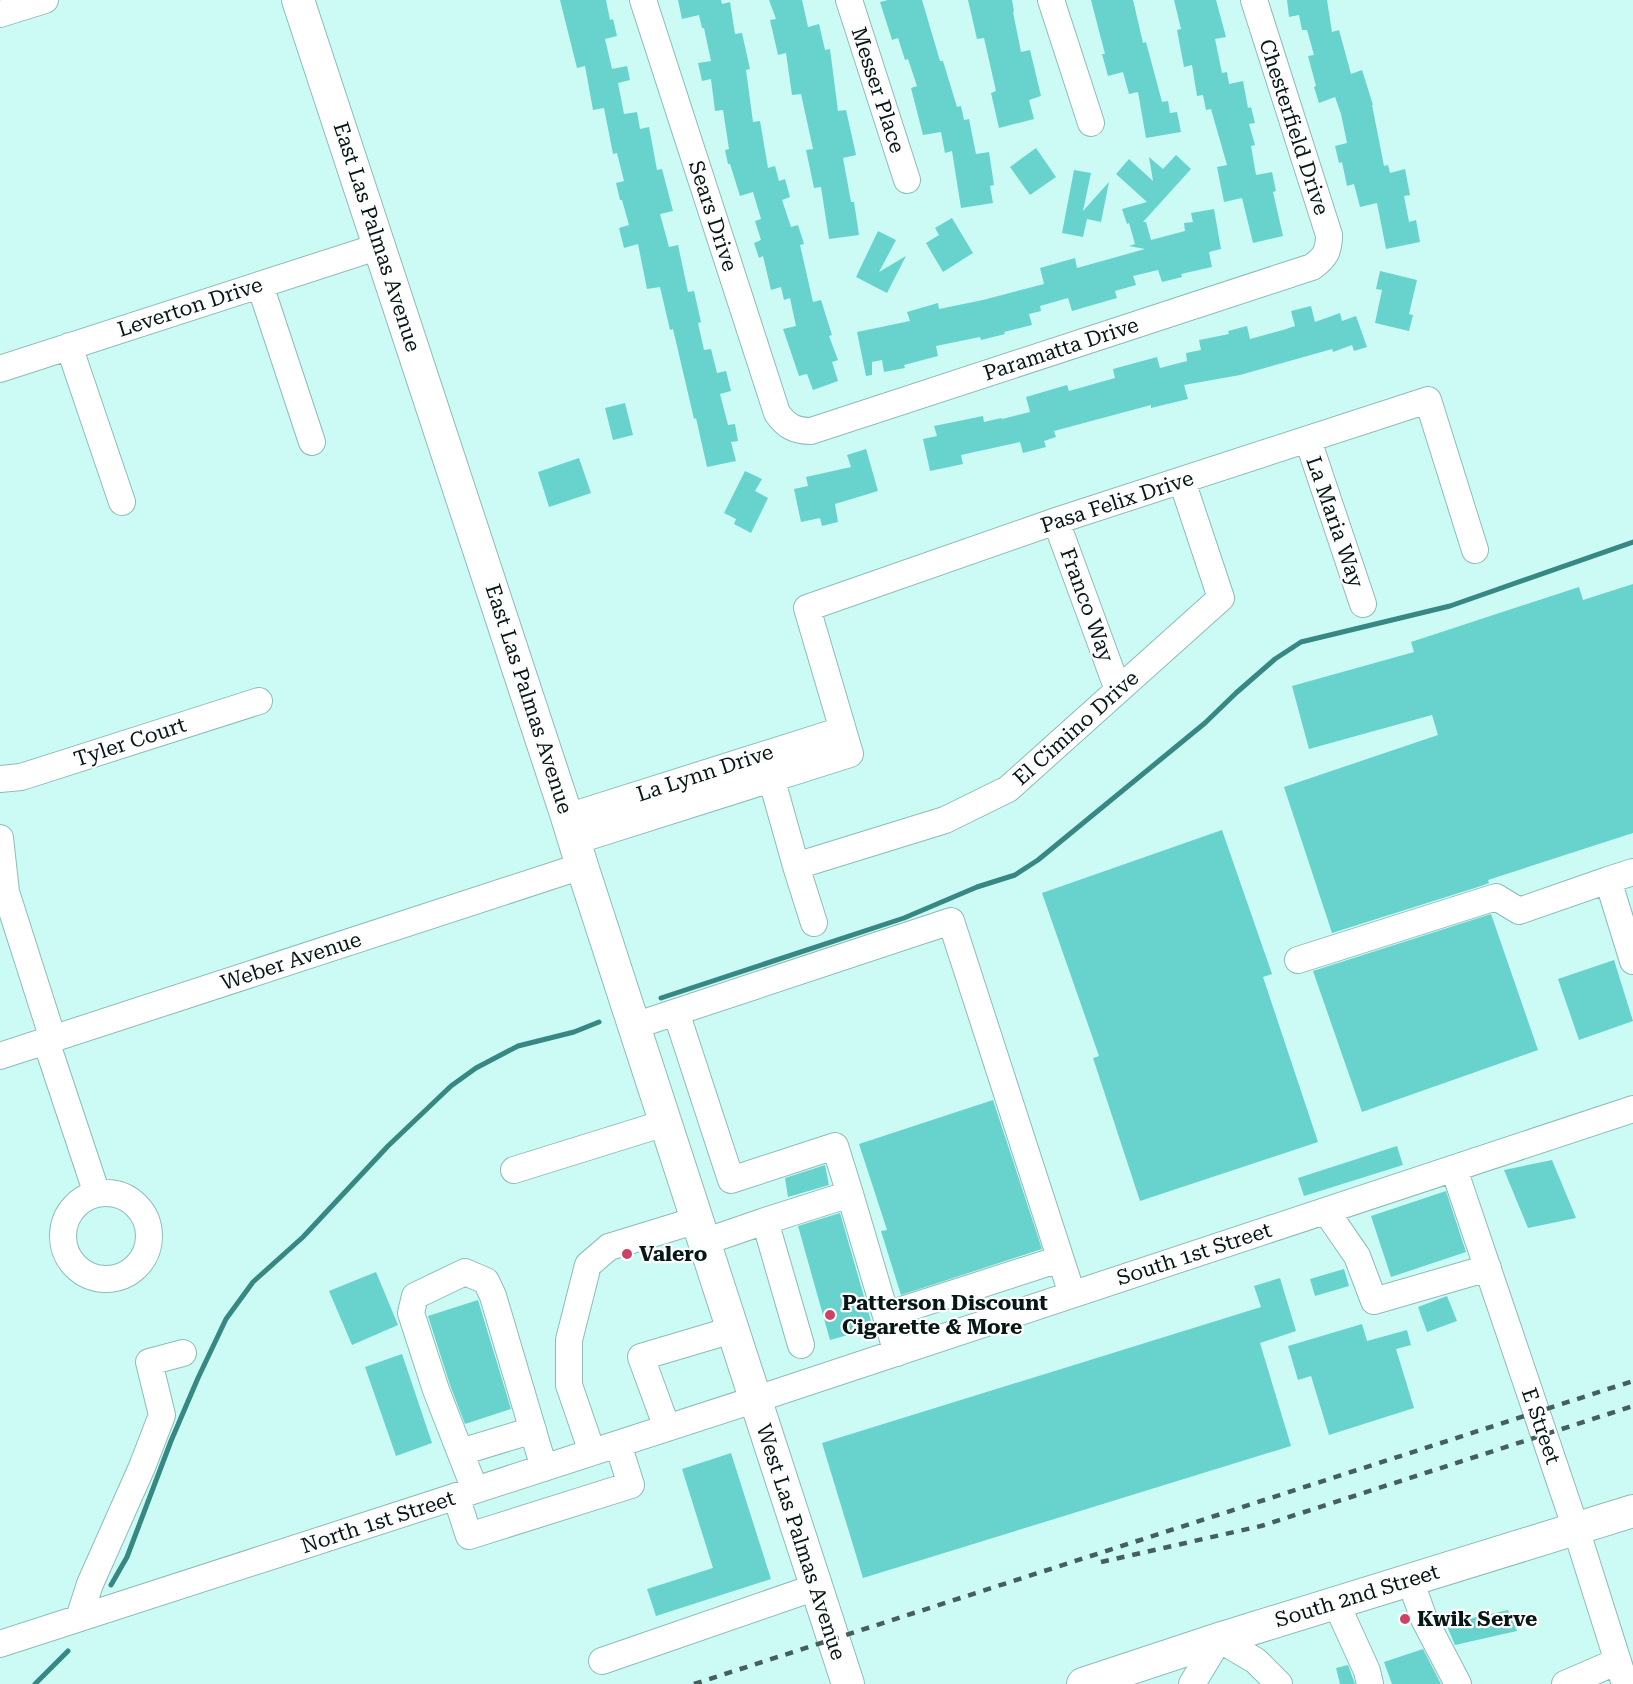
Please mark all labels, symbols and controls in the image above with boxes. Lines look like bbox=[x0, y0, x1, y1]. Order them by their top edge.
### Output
street label: Messer Place bbox=[846, 24, 910, 156]
street label: Chesterfield Drive bbox=[1254, 36, 1334, 218]
street label: East Las Palmas Avenue bbox=[329, 119, 425, 355]
street label: Sears Drive bbox=[684, 158, 742, 274]
street label: Leverton Drive bbox=[115, 272, 265, 342]
street label: Paramatta Drive bbox=[980, 313, 1142, 385]
street label: La Maria Way bbox=[1301, 453, 1369, 591]
street label: Pasa Felix Drive bbox=[1038, 466, 1196, 538]
street label: Franco Way bbox=[1055, 545, 1119, 666]
street label: East Las Palmas Avenue bbox=[481, 581, 577, 817]
street label: El Cimino Drive bbox=[1009, 666, 1143, 790]
street label: Tyler Court bbox=[71, 713, 189, 771]
street label: La Lynn Drive bbox=[634, 740, 776, 806]
street label: Weber Avenue bbox=[218, 927, 364, 995]
street label: South 1st Street bbox=[1114, 1218, 1275, 1290]
place label: Valero bbox=[639, 1242, 707, 1266]
marker: Valero bbox=[620, 1247, 634, 1261]
place label: Patterson Discount Cigarette & More bbox=[842, 1291, 1048, 1339]
marker: Patterson Discount Cigarette & More bbox=[823, 1308, 837, 1322]
street label: E Street bbox=[1517, 1385, 1565, 1467]
street label: West Las Palmas Avenue bbox=[751, 1421, 851, 1663]
street label: North 1st Street bbox=[298, 1486, 458, 1558]
street label: South 2nd Street bbox=[1272, 1560, 1442, 1632]
place label: Kwik Serve bbox=[1417, 1607, 1537, 1631]
marker: Kwik Serve bbox=[1398, 1612, 1412, 1626]

